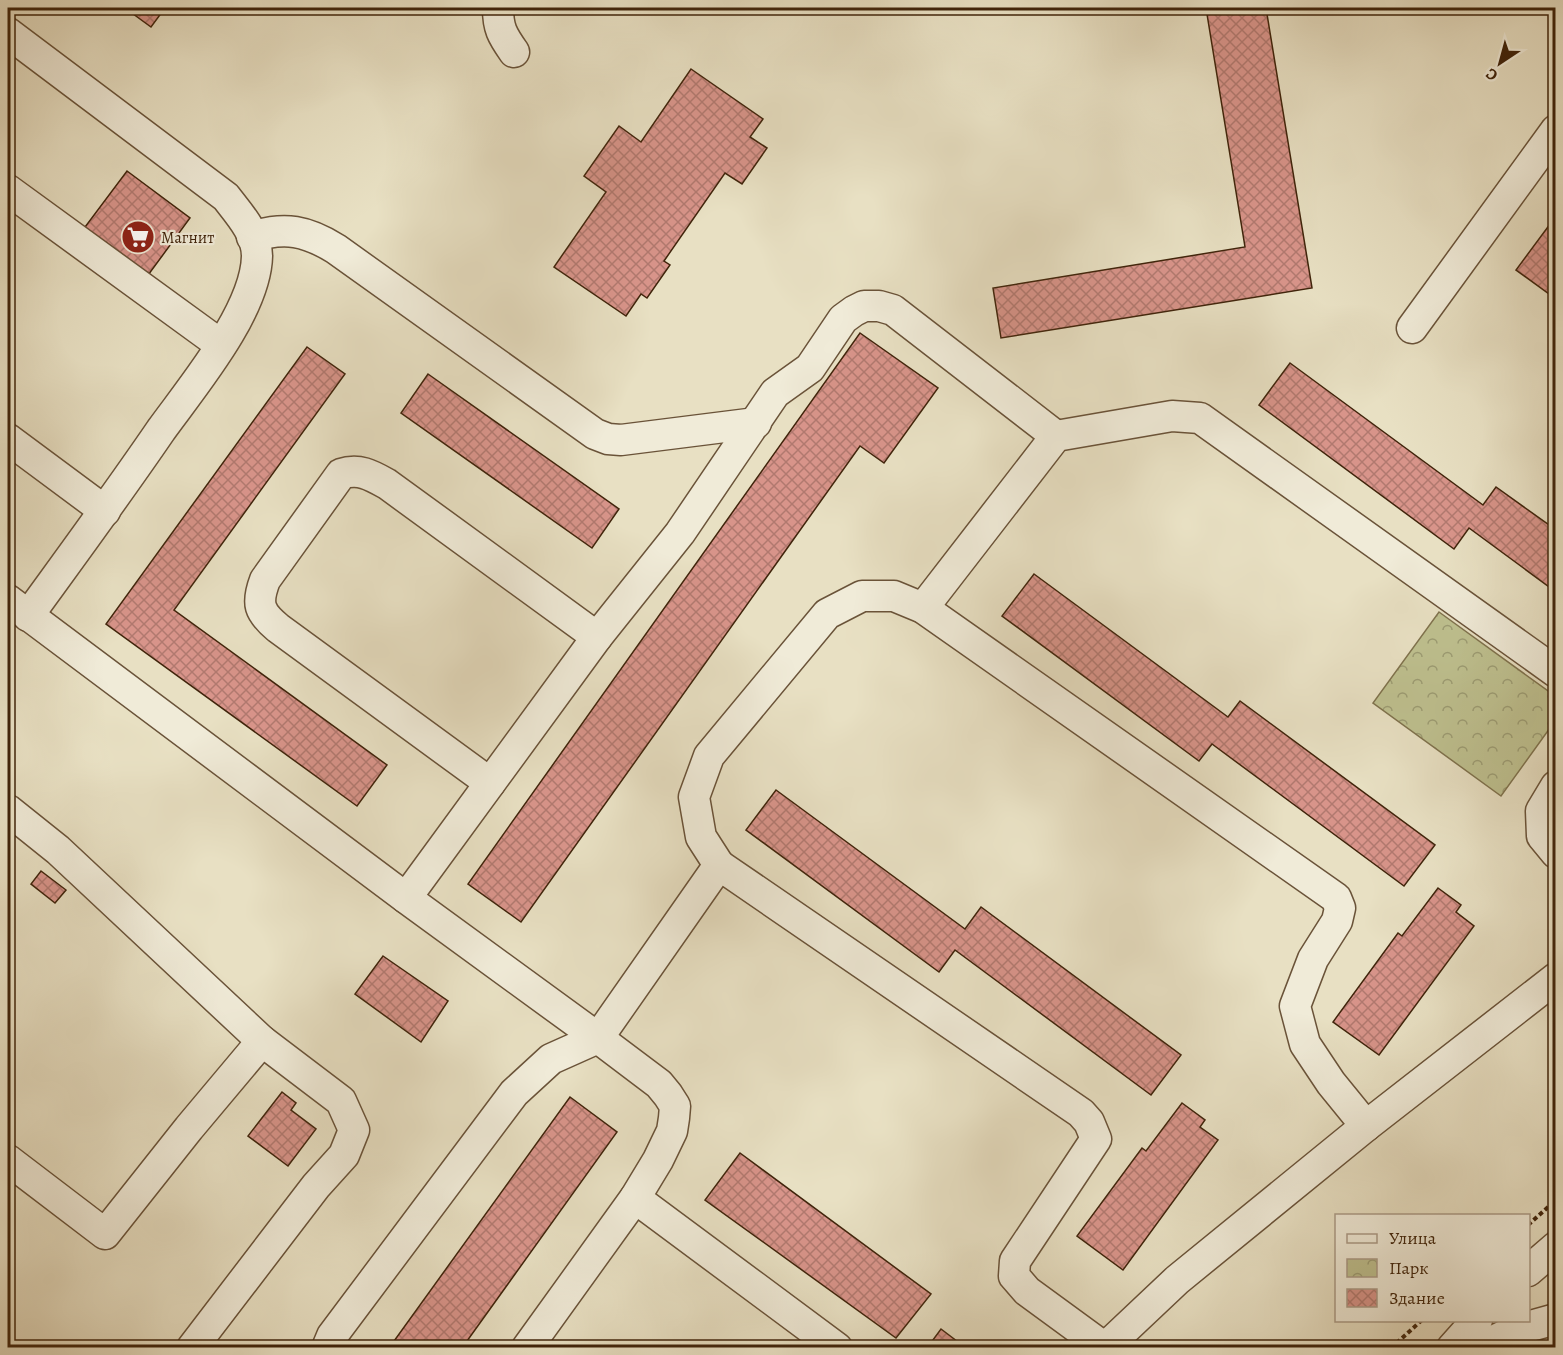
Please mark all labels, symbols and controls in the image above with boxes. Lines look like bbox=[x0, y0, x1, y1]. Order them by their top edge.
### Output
north arrow bbox=[1470, 33, 1530, 93]
text: С bbox=[1481, 62, 1502, 86]
supermarket icon: Магнит bbox=[120, 219, 156, 255]
place label: Магнит bbox=[161, 227, 214, 249]
legend bbox=[1335, 1214, 1530, 1322]
text: Улица bbox=[1389, 1226, 1437, 1250]
text: Парк bbox=[1389, 1256, 1429, 1280]
text: Здание bbox=[1389, 1286, 1445, 1310]

